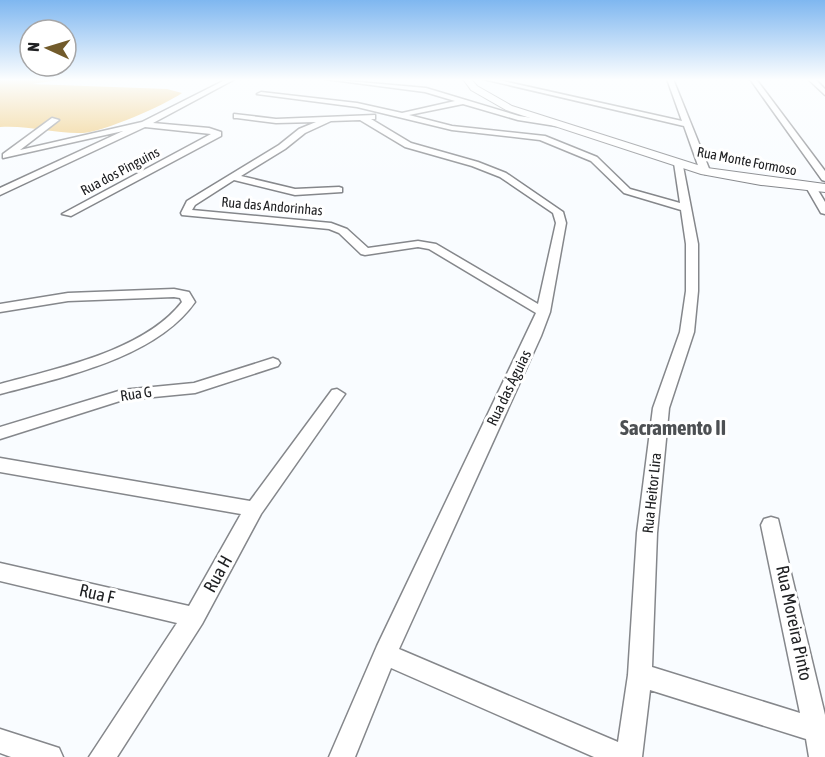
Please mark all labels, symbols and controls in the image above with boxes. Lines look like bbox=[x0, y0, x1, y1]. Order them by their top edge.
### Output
north arrow bbox=[18, 18, 78, 78]
text: N bbox=[24, 42, 42, 52]
street label: Rua Monte Formoso bbox=[696, 143, 798, 179]
street label: Rua dos Pinguins bbox=[78, 144, 162, 198]
street label: Rua das Andorinhas bbox=[221, 194, 323, 218]
street label: Rua das Águias bbox=[483, 347, 534, 428]
street label: Rua G bbox=[119, 383, 153, 404]
district label: Sacramento II bbox=[620, 415, 726, 439]
street label: Rua Heitor Lira bbox=[639, 452, 664, 534]
street label: Rua H bbox=[199, 552, 236, 596]
street label: Rua Moreira Pinto bbox=[772, 563, 817, 682]
street label: Rua F bbox=[77, 579, 118, 608]

